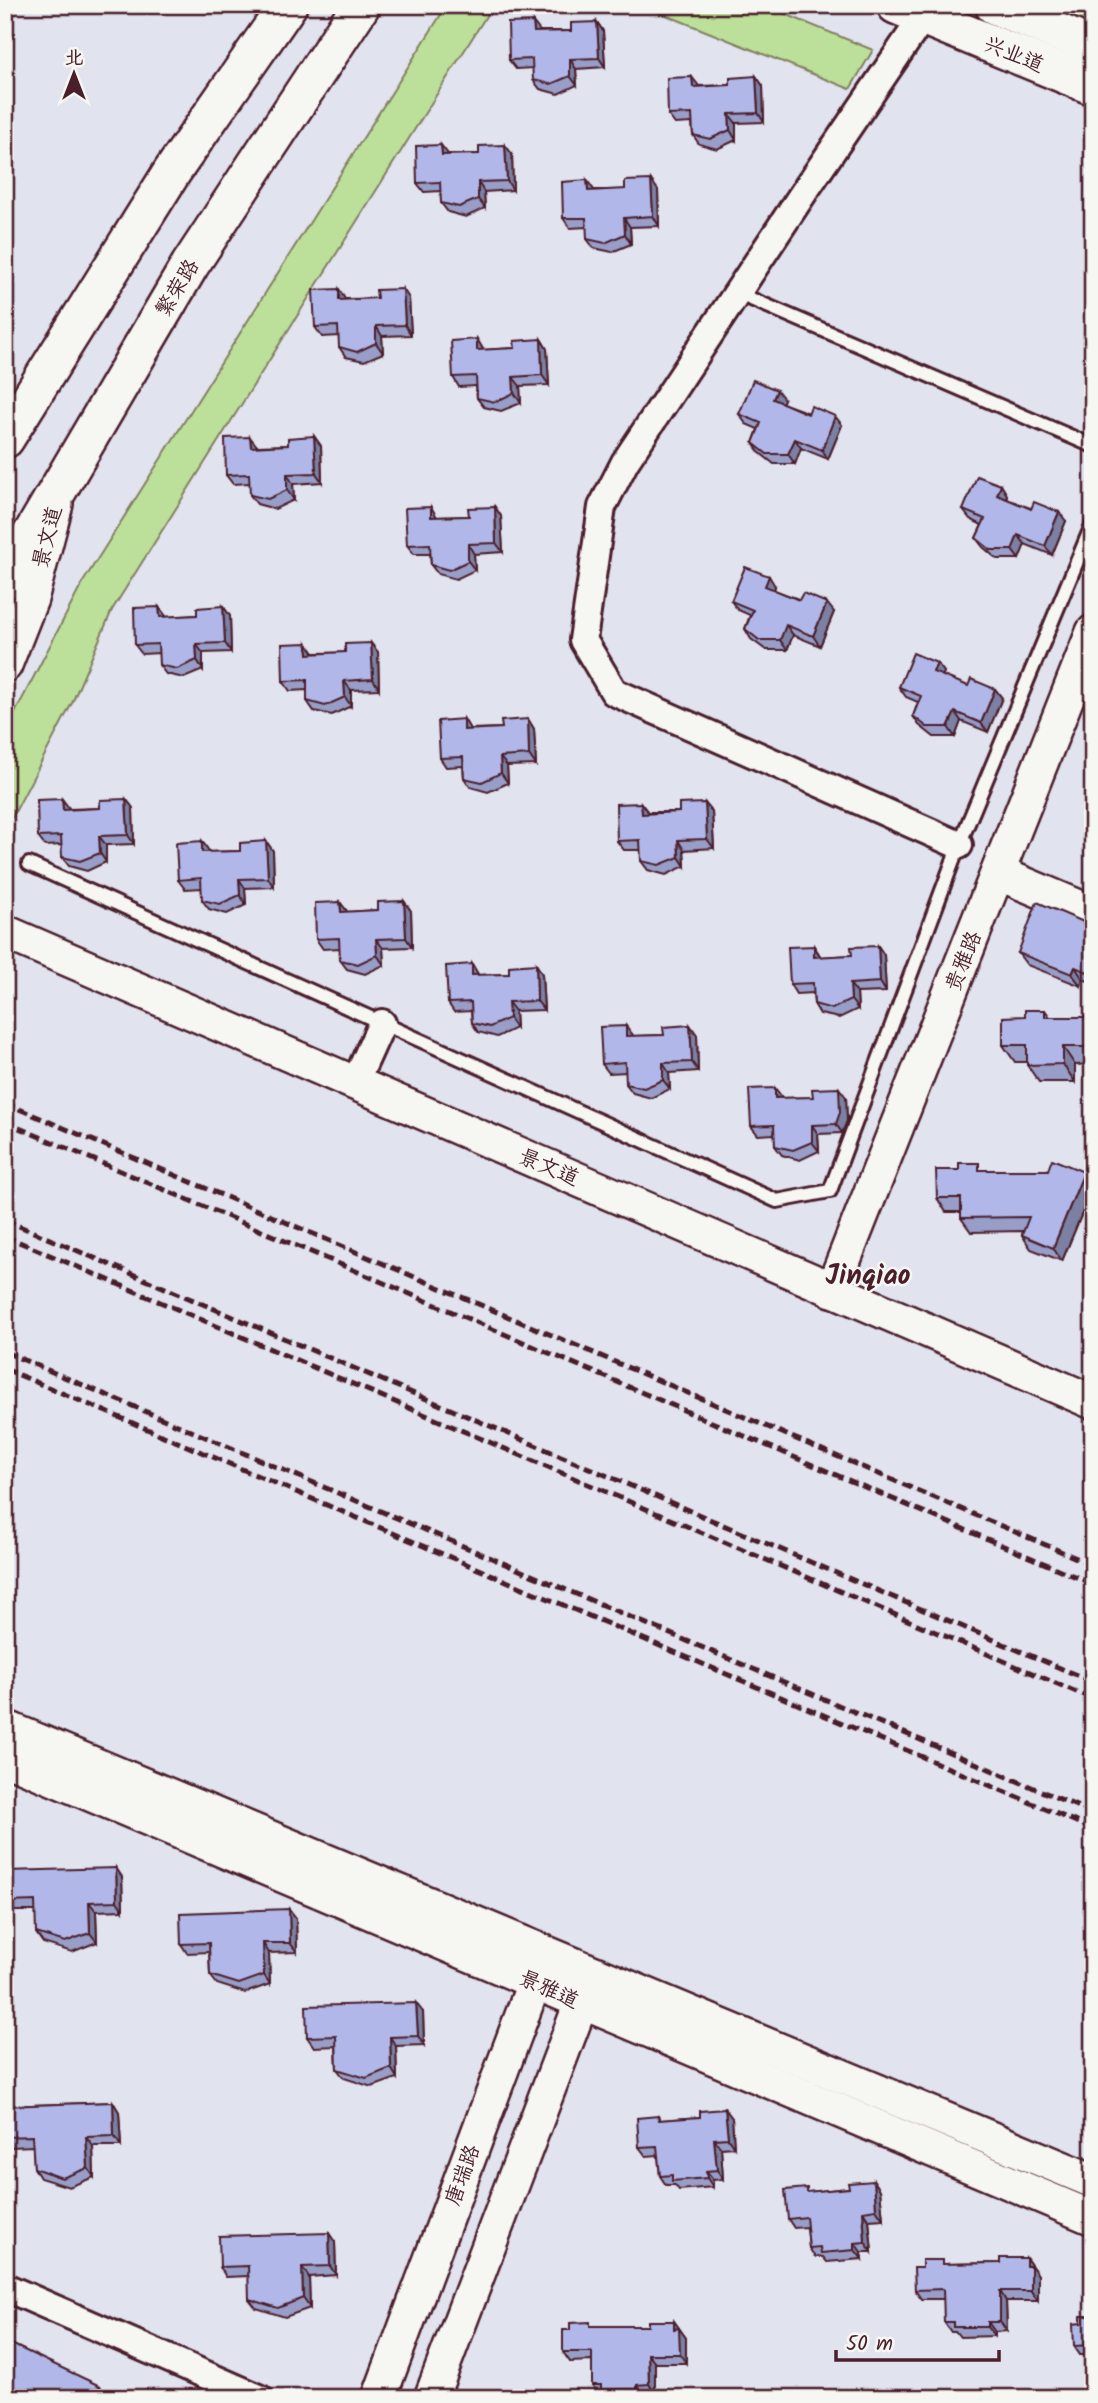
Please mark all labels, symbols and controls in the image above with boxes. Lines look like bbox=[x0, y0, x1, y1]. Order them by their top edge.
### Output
street label: 兴业道 bbox=[978, 28, 1049, 82]
north arrow bbox=[38, 38, 108, 108]
text: 北 bbox=[64, 44, 84, 74]
street label: 繁荣路 bbox=[148, 253, 209, 324]
street label: 景文道 bbox=[25, 503, 72, 572]
street label: 贵雅路 bbox=[937, 926, 991, 997]
street label: 景文道 bbox=[513, 1141, 584, 1196]
district label: Jinqiao bbox=[825, 1254, 911, 1299]
street label: 景雅道 bbox=[513, 1962, 584, 2018]
street label: 唐瑞路 bbox=[437, 2140, 490, 2211]
scale bar bbox=[836, 2319, 998, 2363]
text: 50 m bbox=[846, 2328, 893, 2361]

